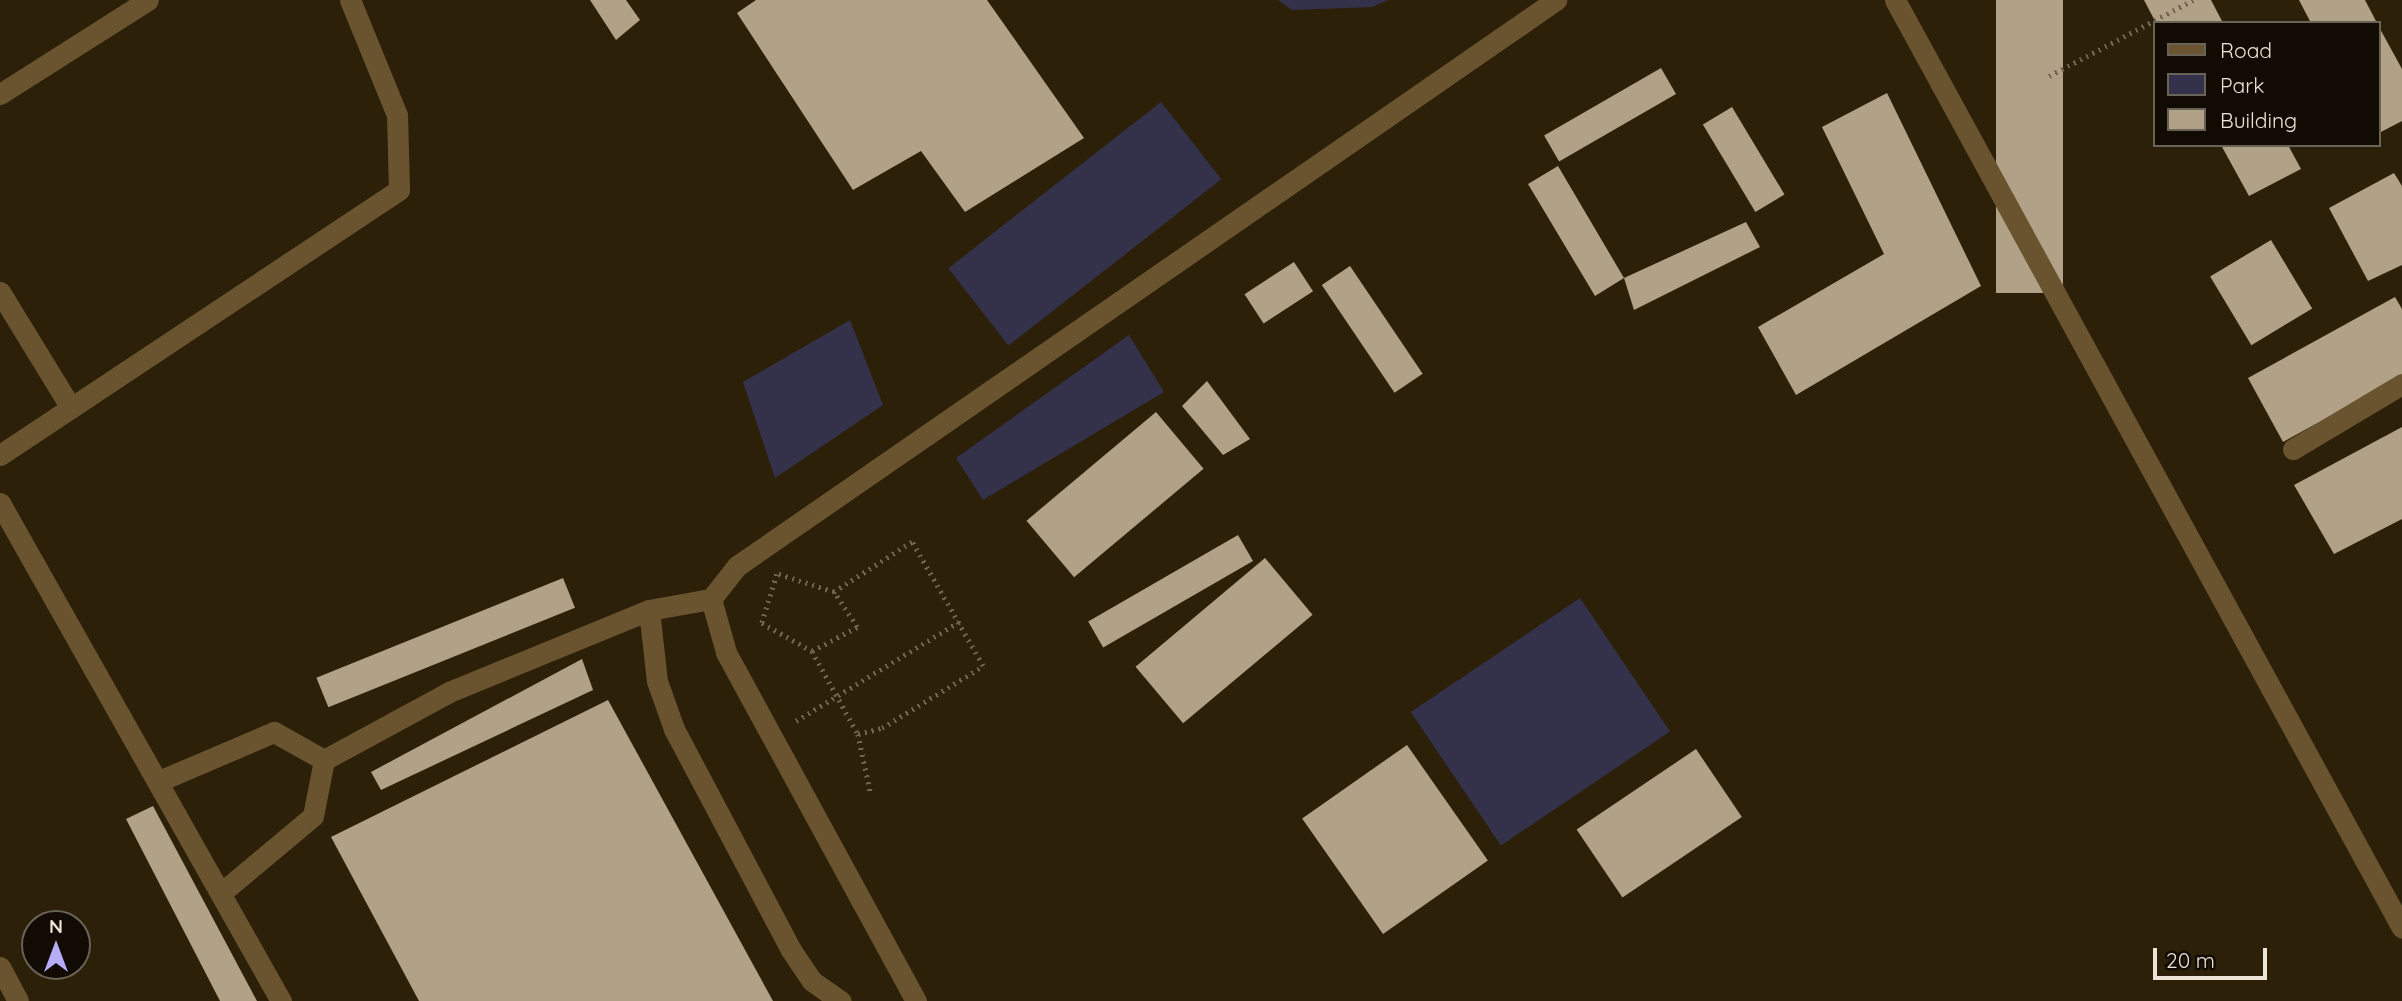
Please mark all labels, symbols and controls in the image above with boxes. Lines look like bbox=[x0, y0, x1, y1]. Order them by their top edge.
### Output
legend bbox=[2154, 21, 2381, 147]
text: Road bbox=[2220, 37, 2272, 63]
text: Park bbox=[2220, 72, 2264, 98]
text: Building bbox=[2220, 107, 2297, 133]
north arrow bbox=[21, 910, 91, 980]
text: N bbox=[49, 914, 63, 938]
scale bar bbox=[2157, 934, 2271, 978]
text: 20 m bbox=[2166, 947, 2215, 973]

